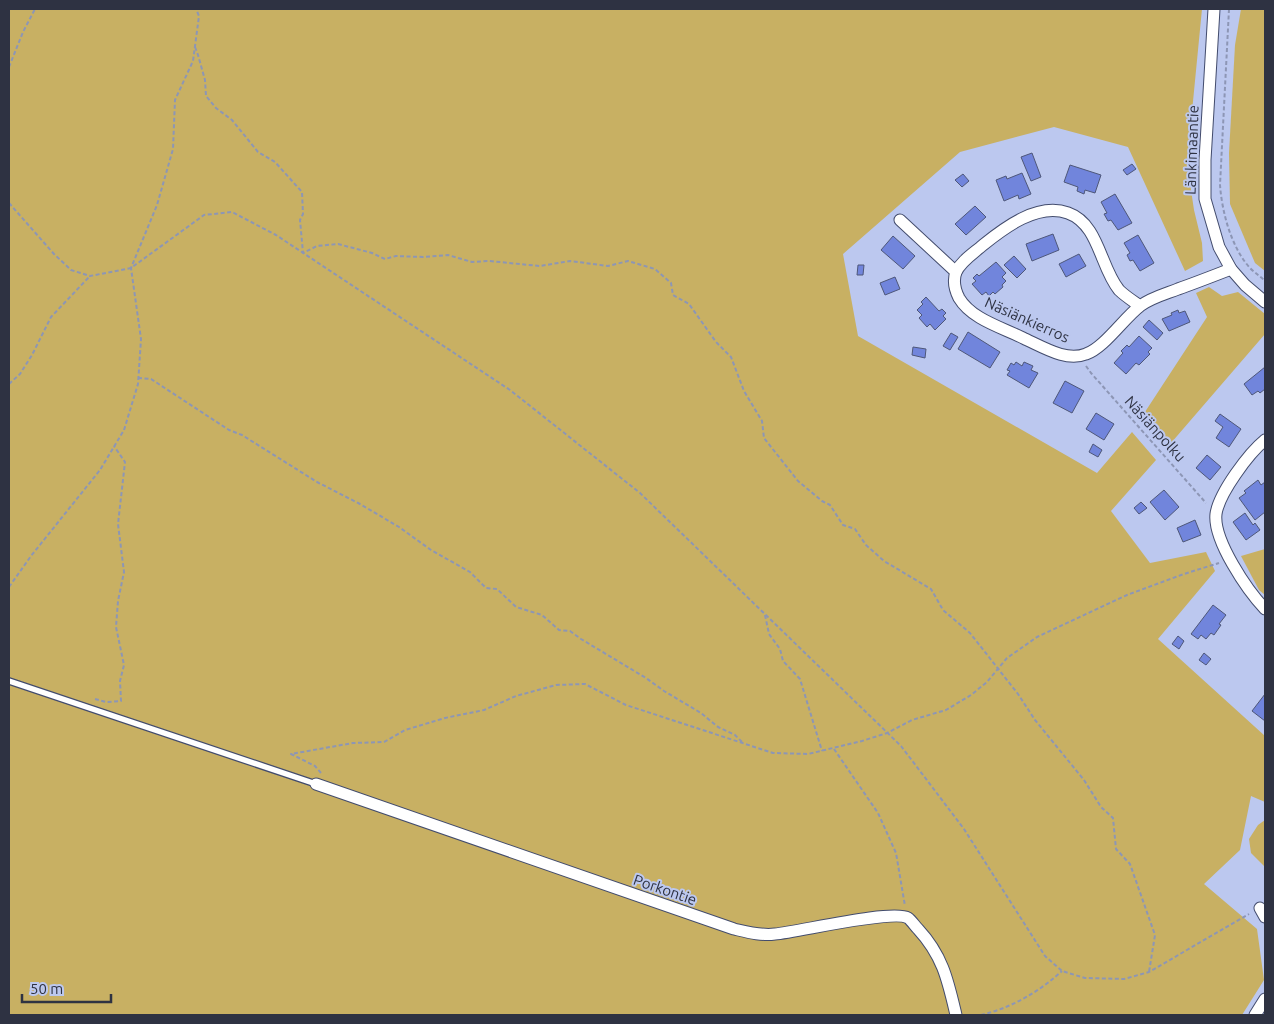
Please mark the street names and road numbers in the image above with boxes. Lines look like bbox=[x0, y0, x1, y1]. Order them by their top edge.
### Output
street label: Länkimaantie bbox=[1181, 105, 1202, 195]
street label: Näsiänkierros bbox=[982, 293, 1072, 346]
street label: Näsiänpolku bbox=[1121, 392, 1189, 465]
street label: Porkontie bbox=[631, 871, 699, 908]

